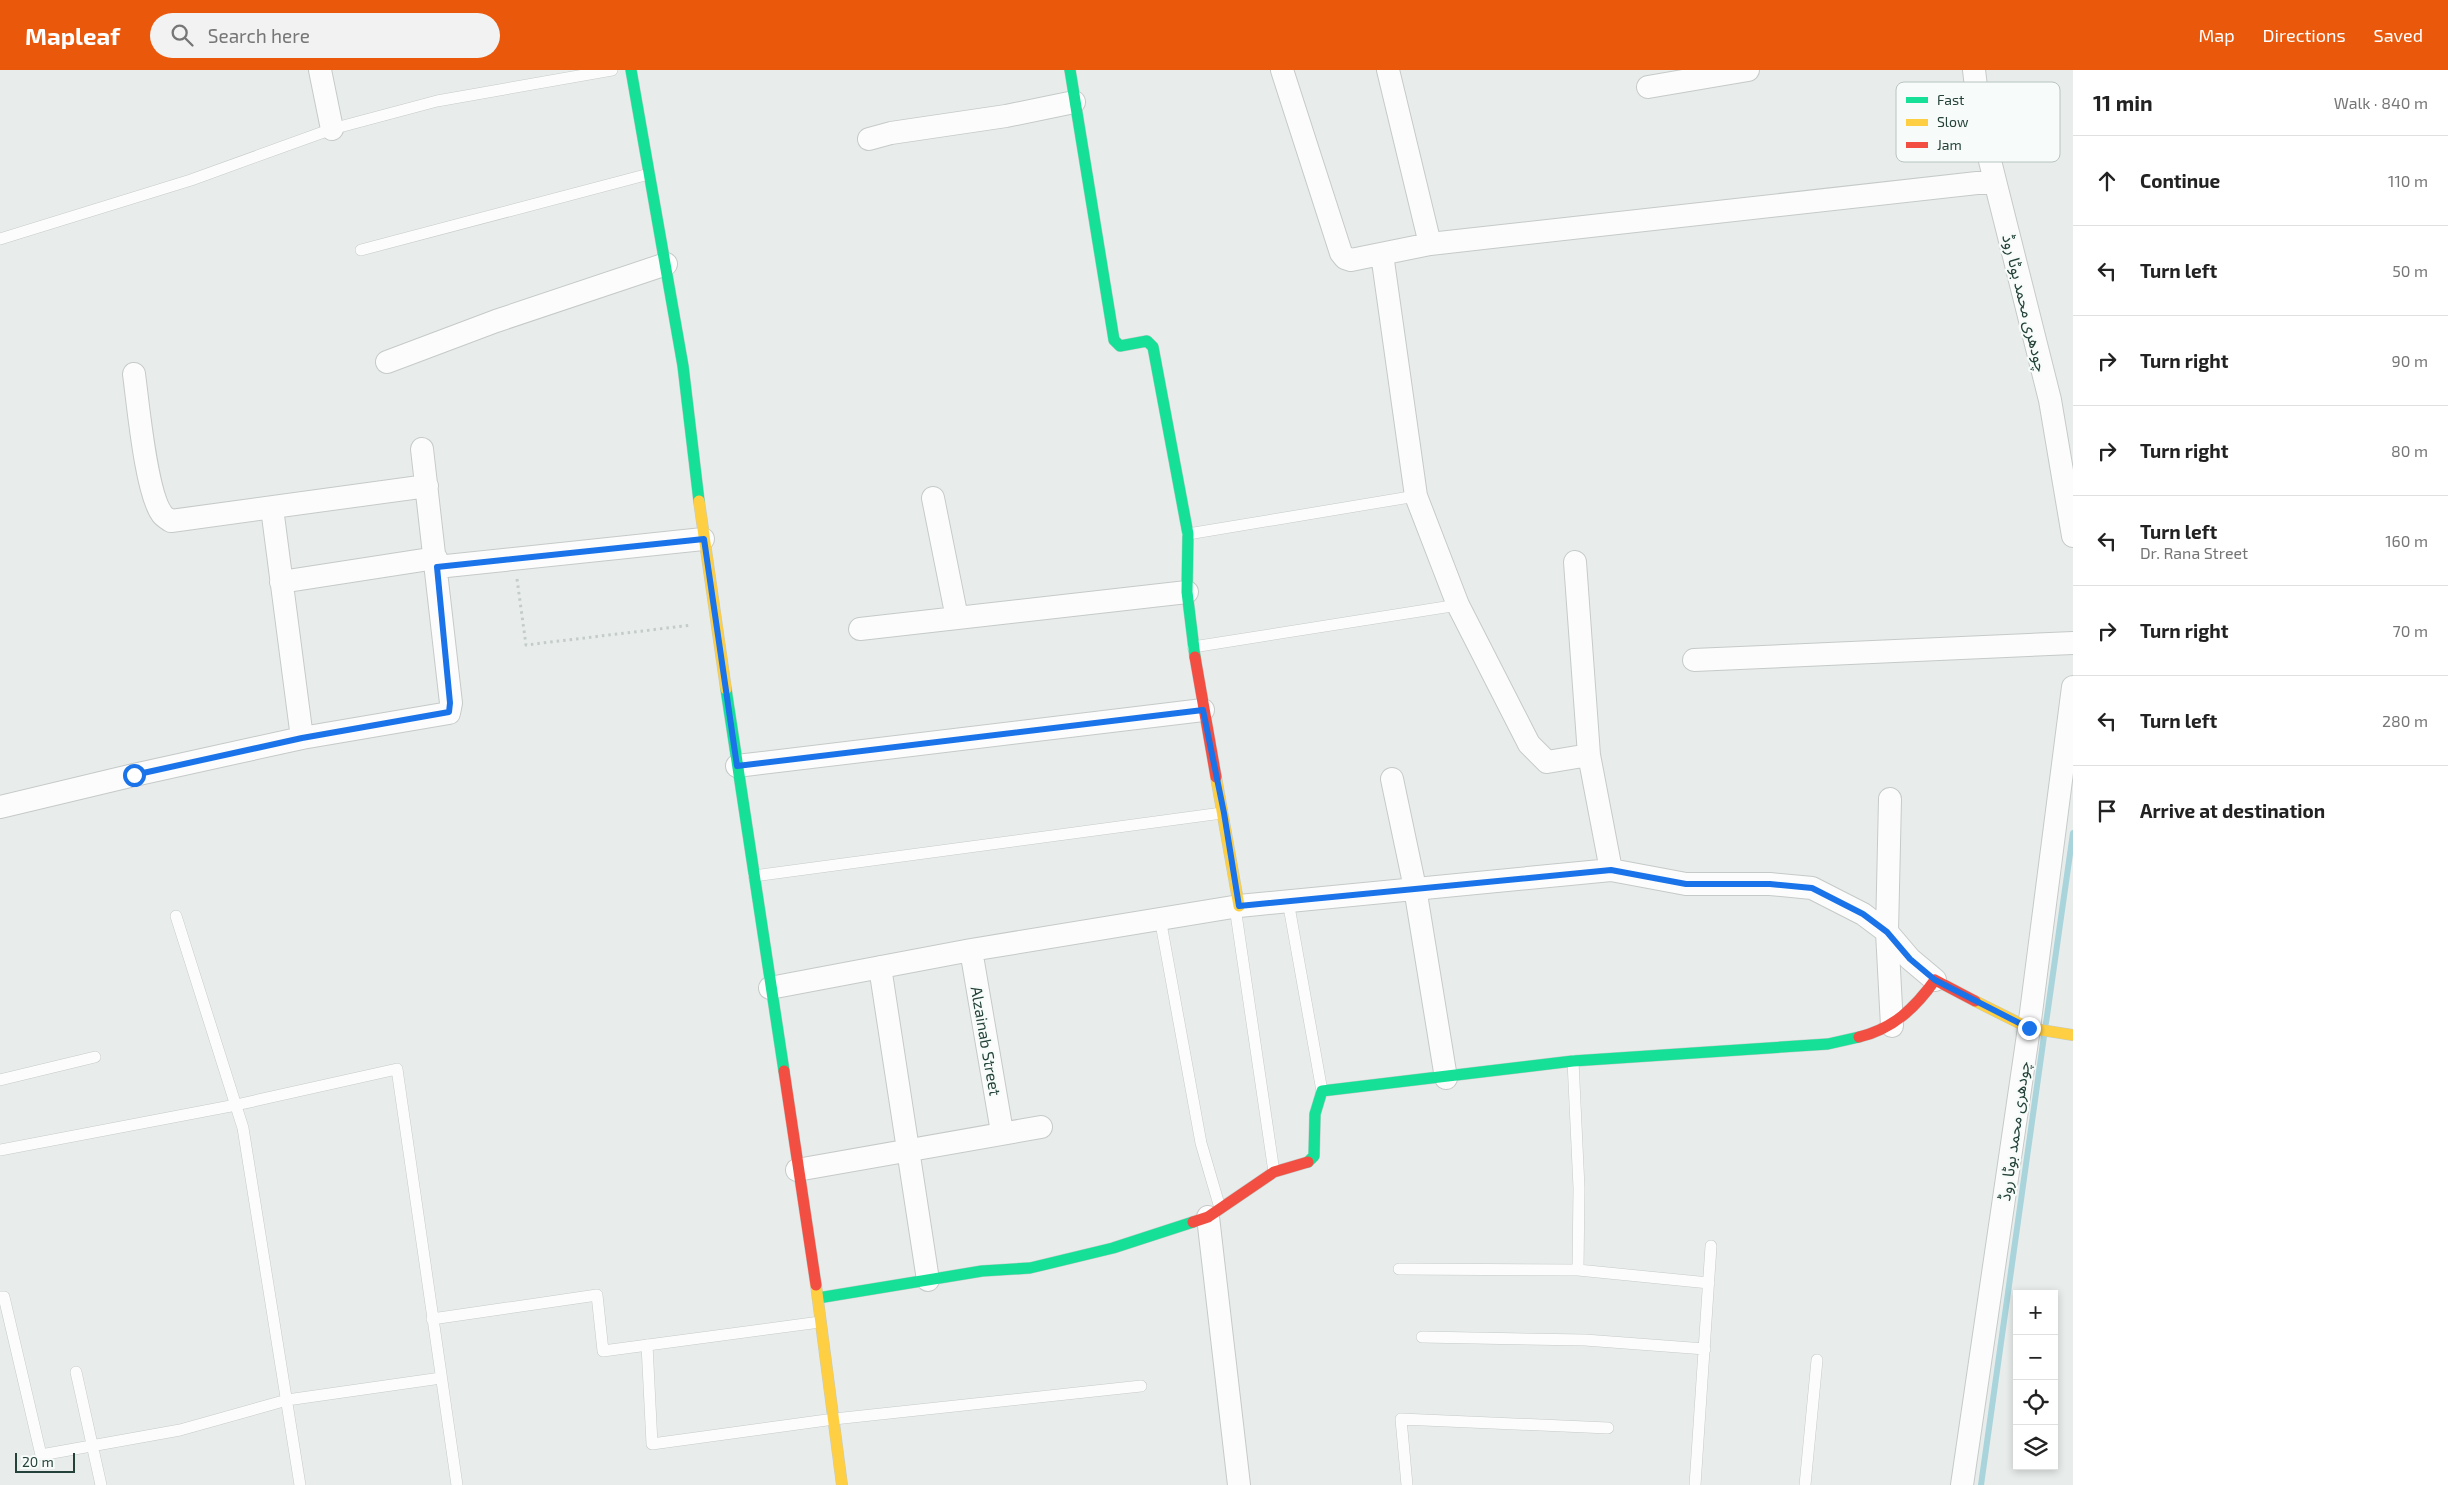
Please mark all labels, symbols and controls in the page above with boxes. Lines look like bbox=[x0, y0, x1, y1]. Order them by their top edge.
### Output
search box bbox=[150, 13, 500, 58]
text: Mapleaf bbox=[25, 21, 120, 50]
icon: search bbox=[168, 21, 196, 49]
text: Search here bbox=[208, 24, 310, 47]
text: Map bbox=[2198, 24, 2235, 46]
text: Directions bbox=[2263, 24, 2346, 46]
text: Saved bbox=[2374, 24, 2423, 46]
legend bbox=[1896, 82, 2060, 162]
text: 11 min bbox=[2093, 90, 2153, 115]
text: Fast bbox=[1937, 91, 1964, 108]
text: Walk · 840 m bbox=[2334, 93, 2428, 112]
text: Slow bbox=[1937, 113, 1969, 130]
text: Jam bbox=[1937, 136, 1962, 153]
icon: ahead bbox=[2093, 167, 2121, 195]
text: Continue bbox=[2140, 169, 2220, 192]
text: 110 m bbox=[2388, 171, 2428, 190]
street label: چودھری محمد بوٹا روڈ bbox=[1997, 232, 2052, 374]
icon: left bbox=[2093, 257, 2121, 285]
text: Turn left bbox=[2140, 259, 2217, 282]
text: 50 m bbox=[2392, 261, 2428, 280]
icon: right bbox=[2093, 347, 2121, 375]
text: Turn right bbox=[2140, 349, 2228, 372]
text: 90 m bbox=[2392, 351, 2428, 370]
icon: right bbox=[2093, 437, 2121, 465]
text: Turn right bbox=[2140, 439, 2228, 462]
text: 80 m bbox=[2391, 441, 2428, 460]
text: Turn left bbox=[2140, 520, 2217, 543]
icon: left bbox=[2093, 527, 2121, 555]
text: 160 m bbox=[2385, 531, 2428, 550]
text: Dr. Rana Street bbox=[2140, 543, 2248, 562]
icon: right bbox=[2093, 617, 2121, 645]
text: Turn right bbox=[2140, 619, 2228, 642]
text: 70 m bbox=[2393, 621, 2428, 640]
icon: left bbox=[2093, 707, 2121, 735]
text: Turn left bbox=[2140, 709, 2217, 732]
text: 280 m bbox=[2382, 711, 2428, 730]
route start bbox=[123, 764, 146, 787]
icon: arrive bbox=[2093, 797, 2121, 825]
text: Arrive at destination bbox=[2140, 799, 2325, 822]
street label: Alzainab Street bbox=[968, 985, 1005, 1097]
route end bbox=[2018, 1017, 2041, 1040]
street label: چودھری محمد بوٹا روڈ bbox=[1994, 1060, 2035, 1202]
map controls bbox=[2013, 1290, 2058, 1470]
button: + bbox=[2013, 1290, 2058, 1335]
button: − bbox=[2013, 1335, 2058, 1380]
button: locate bbox=[2013, 1380, 2058, 1425]
button: layers bbox=[2013, 1425, 2058, 1470]
scale bar bbox=[15, 1450, 75, 1473]
text: 20 m bbox=[22, 1453, 54, 1470]

